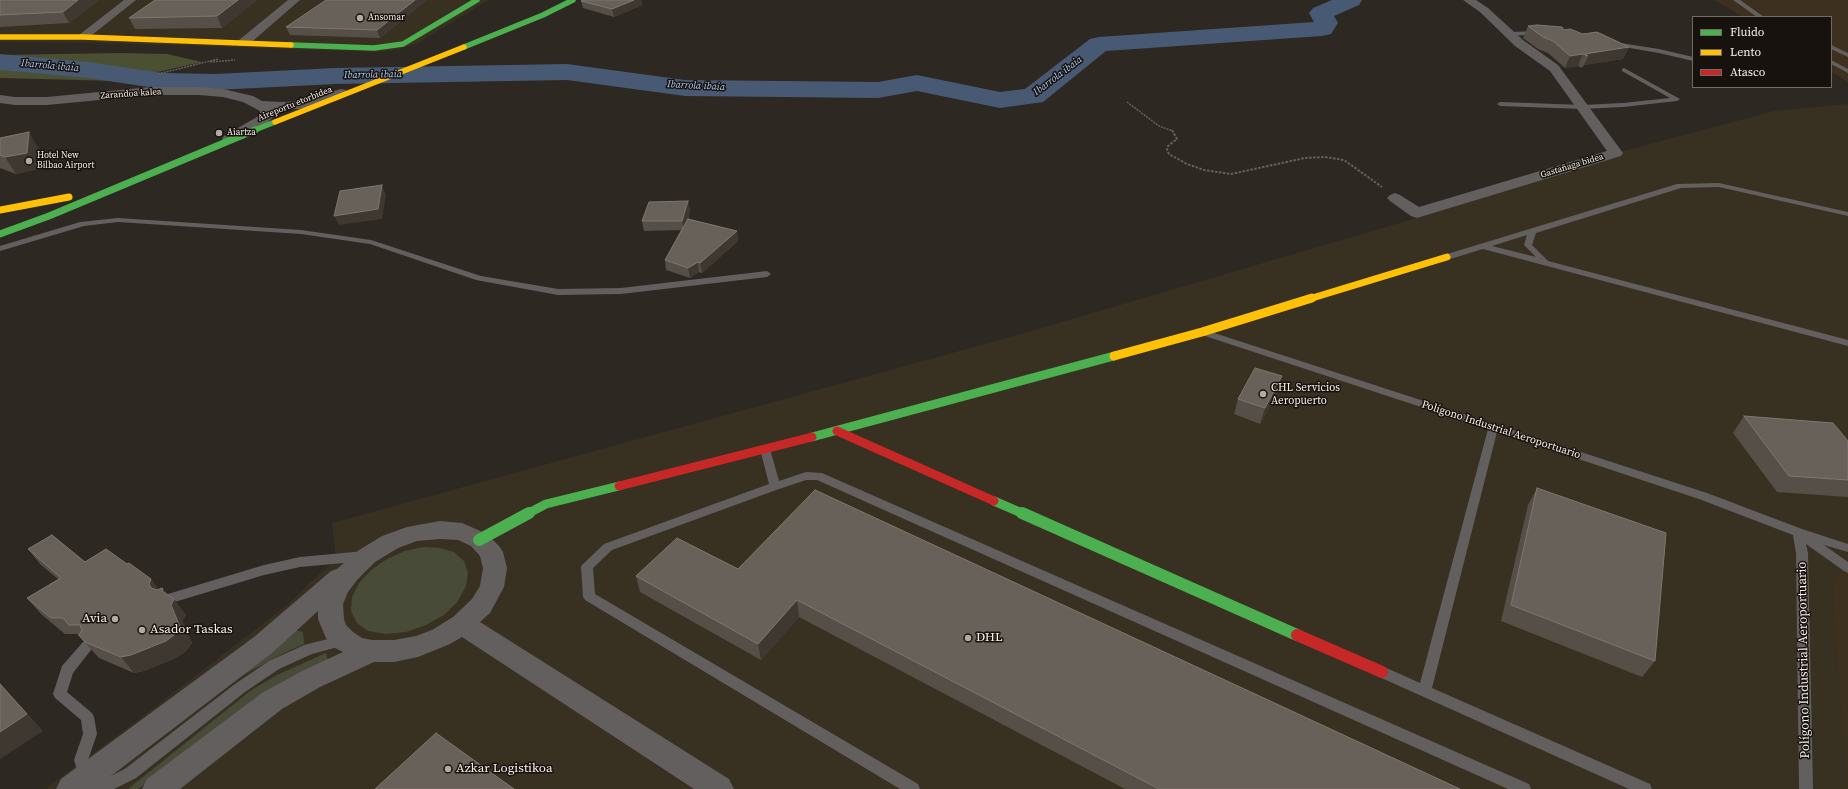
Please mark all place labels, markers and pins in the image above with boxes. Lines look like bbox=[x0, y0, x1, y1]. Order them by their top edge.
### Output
marker: Ansomar bbox=[355, 13, 365, 23]
place label: Ansomar bbox=[368, 13, 405, 23]
marker: Aiartza bbox=[214, 128, 224, 138]
place label: Aiartza bbox=[227, 128, 256, 138]
place label: Hotel New Bilbao Airport bbox=[37, 151, 94, 172]
marker: Hotel New Bilbao Airport bbox=[24, 156, 34, 166]
place label: CHL Servicios Aeropuerto bbox=[1271, 381, 1340, 407]
marker: CHL Servicios Aeropuerto bbox=[1258, 389, 1268, 399]
place label: Avia bbox=[82, 611, 107, 627]
marker: Avia bbox=[110, 614, 120, 624]
place label: Asador Taskas bbox=[150, 622, 233, 638]
marker: Asador Taskas bbox=[137, 625, 147, 635]
place label: DHL bbox=[976, 630, 1003, 646]
marker: DHL bbox=[963, 633, 973, 643]
place label: Azkar Logistikoa bbox=[456, 761, 553, 777]
marker: Azkar Logistikoa bbox=[443, 764, 453, 774]

